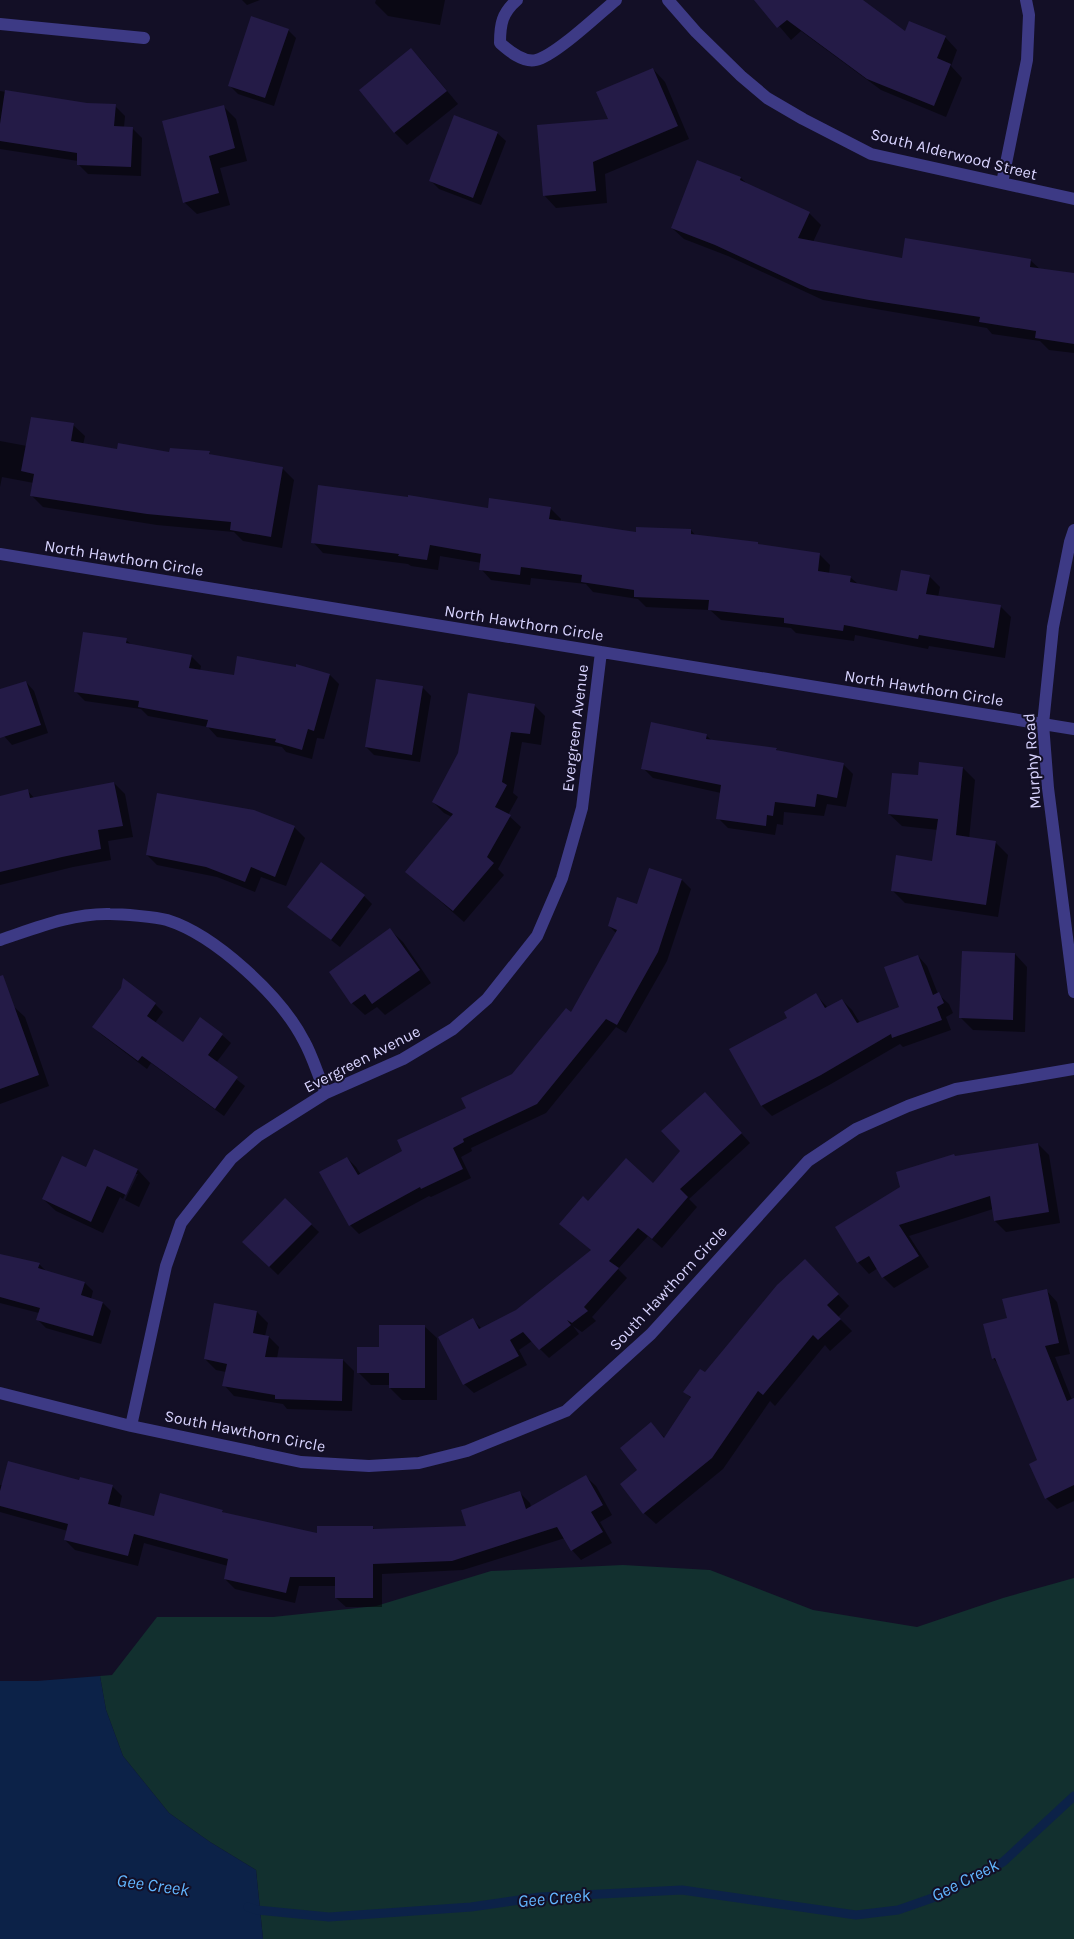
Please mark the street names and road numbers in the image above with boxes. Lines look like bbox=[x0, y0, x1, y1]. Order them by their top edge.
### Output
street label: South Alderwood Street bbox=[869, 124, 1039, 184]
street label: North Hawthorn Circle bbox=[43, 536, 205, 580]
street label: North Hawthorn Circle bbox=[443, 601, 605, 645]
street label: Evergreen Avenue bbox=[558, 663, 592, 793]
street label: North Hawthorn Circle bbox=[843, 666, 1005, 710]
street label: Murphy Road bbox=[1019, 712, 1045, 810]
street label: Evergreen Avenue bbox=[301, 1021, 423, 1097]
street label: South Hawthorn Circle bbox=[605, 1222, 731, 1354]
street label: South Hawthorn Circle bbox=[163, 1406, 327, 1456]

